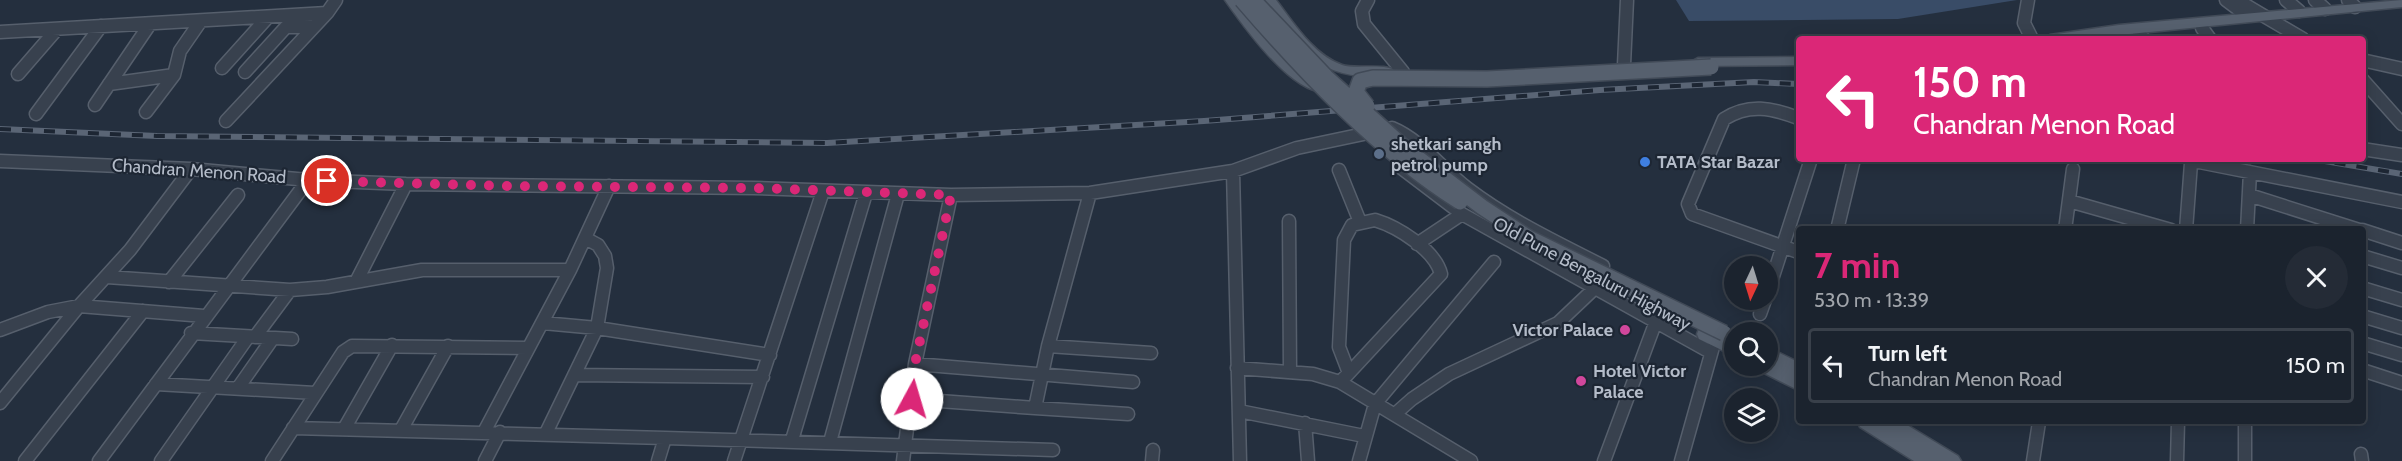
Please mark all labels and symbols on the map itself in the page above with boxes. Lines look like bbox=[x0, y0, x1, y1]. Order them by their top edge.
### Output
place label: shetkari sangh petrol pump bbox=[1391, 133, 1501, 176]
marker: shetkari sangh petrol pump bbox=[1372, 147, 1386, 161]
place label: TATA Star Bazar bbox=[1657, 151, 1780, 173]
street label: Chandran Menon Road bbox=[111, 154, 287, 188]
pin bbox=[301, 155, 352, 206]
marker: TATA Star Bazar bbox=[1638, 155, 1652, 169]
street label: Old Pune Bengaluru Highway bbox=[1489, 212, 1695, 336]
north arrow bbox=[1724, 256, 1778, 310]
place label: Victor Palace bbox=[1512, 319, 1613, 341]
marker: Victor Palace bbox=[1618, 323, 1632, 337]
place label: Hotel Victor Palace bbox=[1593, 360, 1686, 403]
position arrow bbox=[880, 367, 944, 431]
marker: Hotel Victor Palace bbox=[1574, 374, 1588, 388]

